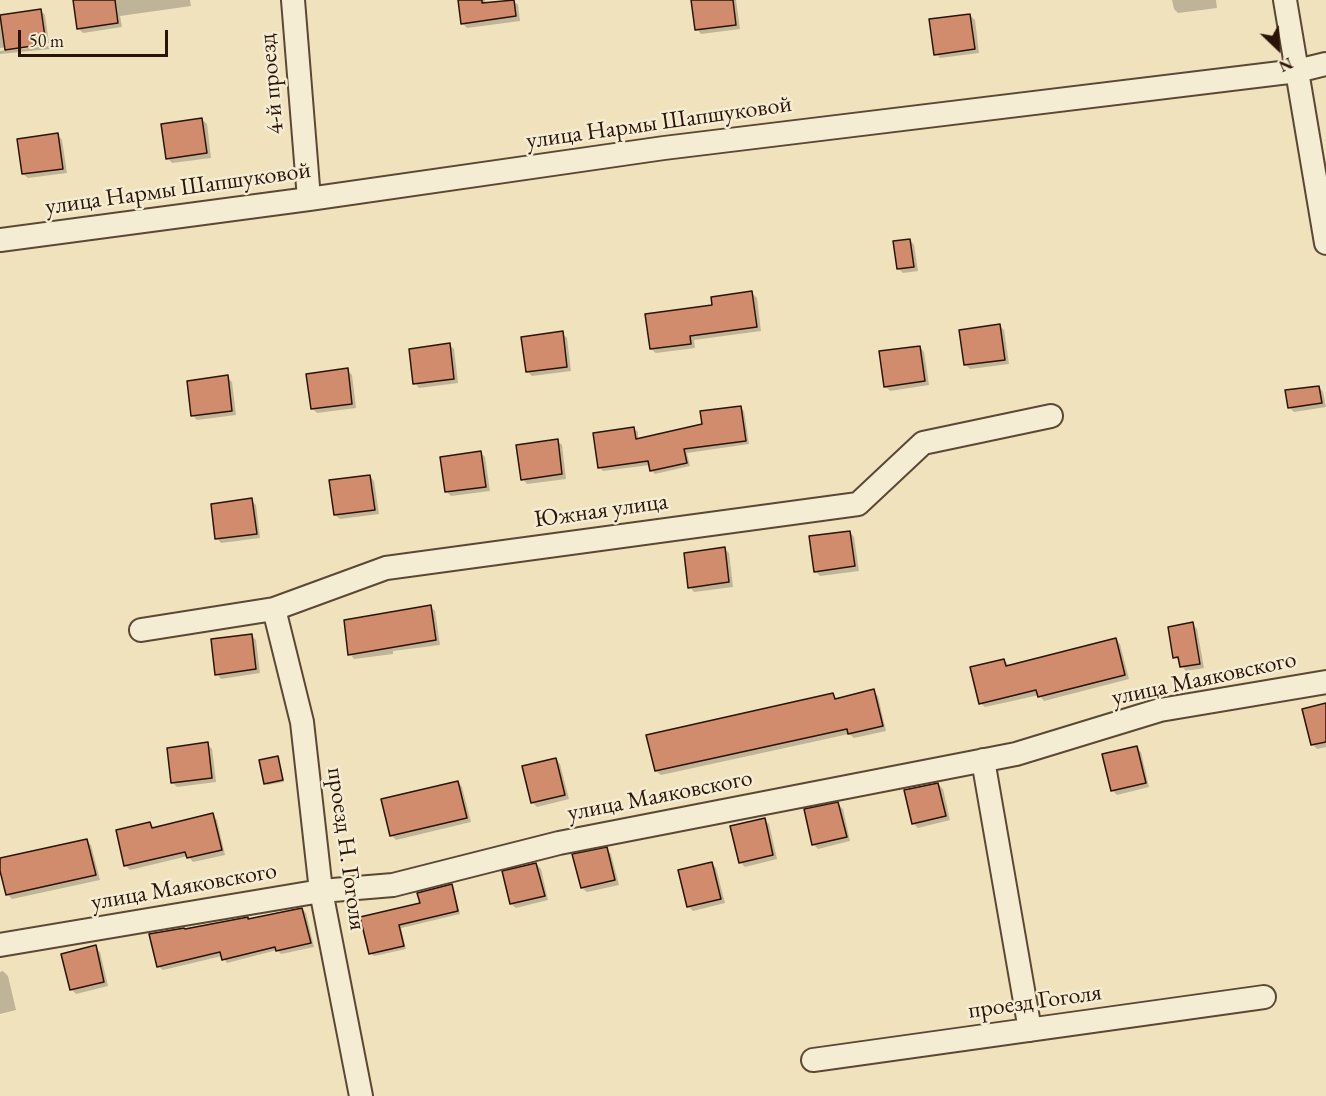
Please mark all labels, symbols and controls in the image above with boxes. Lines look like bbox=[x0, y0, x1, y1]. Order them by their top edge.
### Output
scale bar bbox=[21, 18, 171, 56]
north arrow bbox=[1248, 18, 1308, 78]
text: 50 m bbox=[29, 29, 64, 52]
street label: 4-й проезд bbox=[253, 32, 291, 136]
text: N bbox=[1276, 53, 1296, 77]
street label: улица Нармы Шапшуковой bbox=[524, 90, 794, 156]
street label: улица Нармы Шапшуковой bbox=[43, 156, 313, 222]
street label: Южная улица bbox=[532, 487, 670, 535]
street label: улица Маяковского bbox=[1109, 645, 1299, 713]
street label: улица Маяковского bbox=[565, 764, 755, 828]
street label: проезд Н. Гоголя bbox=[320, 766, 372, 932]
street label: улица Маяковского bbox=[89, 856, 279, 918]
street label: проезд Гоголя bbox=[966, 978, 1104, 1026]

